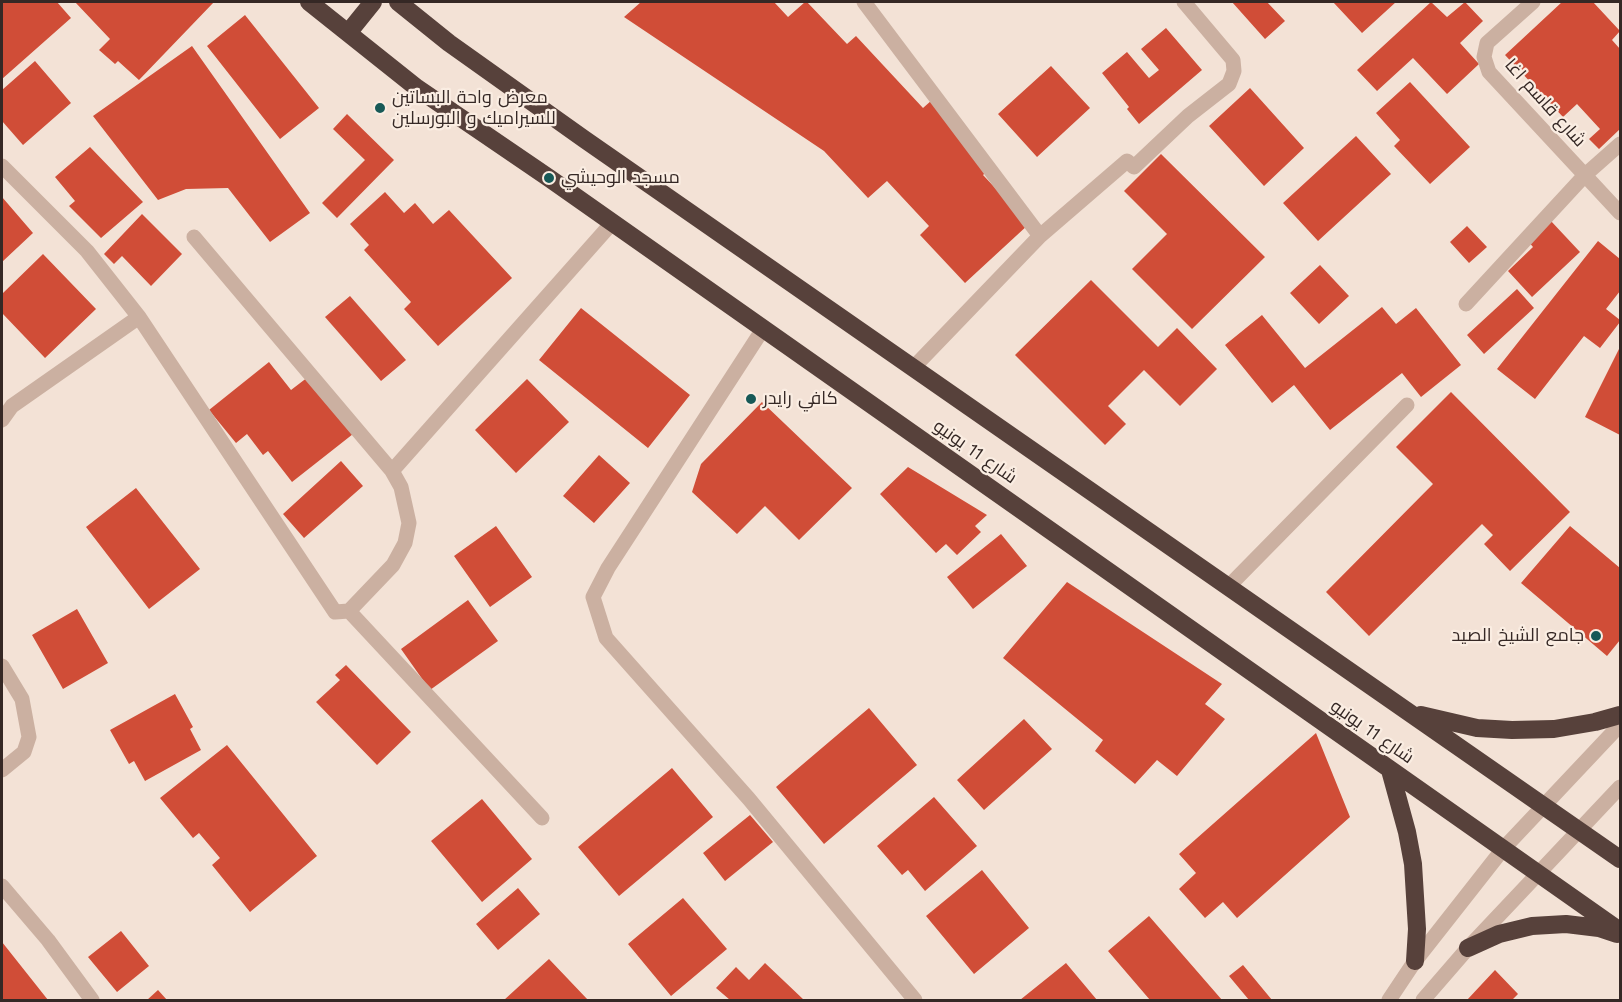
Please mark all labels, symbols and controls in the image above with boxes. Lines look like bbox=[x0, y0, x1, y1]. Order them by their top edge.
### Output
street label: شارع قاسم اغا bbox=[1500, 55, 1590, 151]
place label: معرض واحة البساتين للسيراميك و البورسلين bbox=[392, 87, 556, 130]
marker: معرض واحة البساتين للسيراميك و البورسلين bbox=[373, 101, 387, 115]
place label: مسجد الوحيشي bbox=[561, 167, 680, 189]
marker: مسجد الوحيشي bbox=[542, 171, 556, 185]
place label: كافي رايدر bbox=[763, 388, 838, 410]
marker: كافي رايدر bbox=[744, 392, 758, 406]
street label: شارع 11 يونيو bbox=[929, 415, 1021, 489]
place label: جامع الشيخ الصيد bbox=[1452, 625, 1584, 647]
marker: جامع الشيخ الصيد bbox=[1589, 629, 1603, 643]
street label: شارع 11 يونيو bbox=[1326, 695, 1418, 769]

